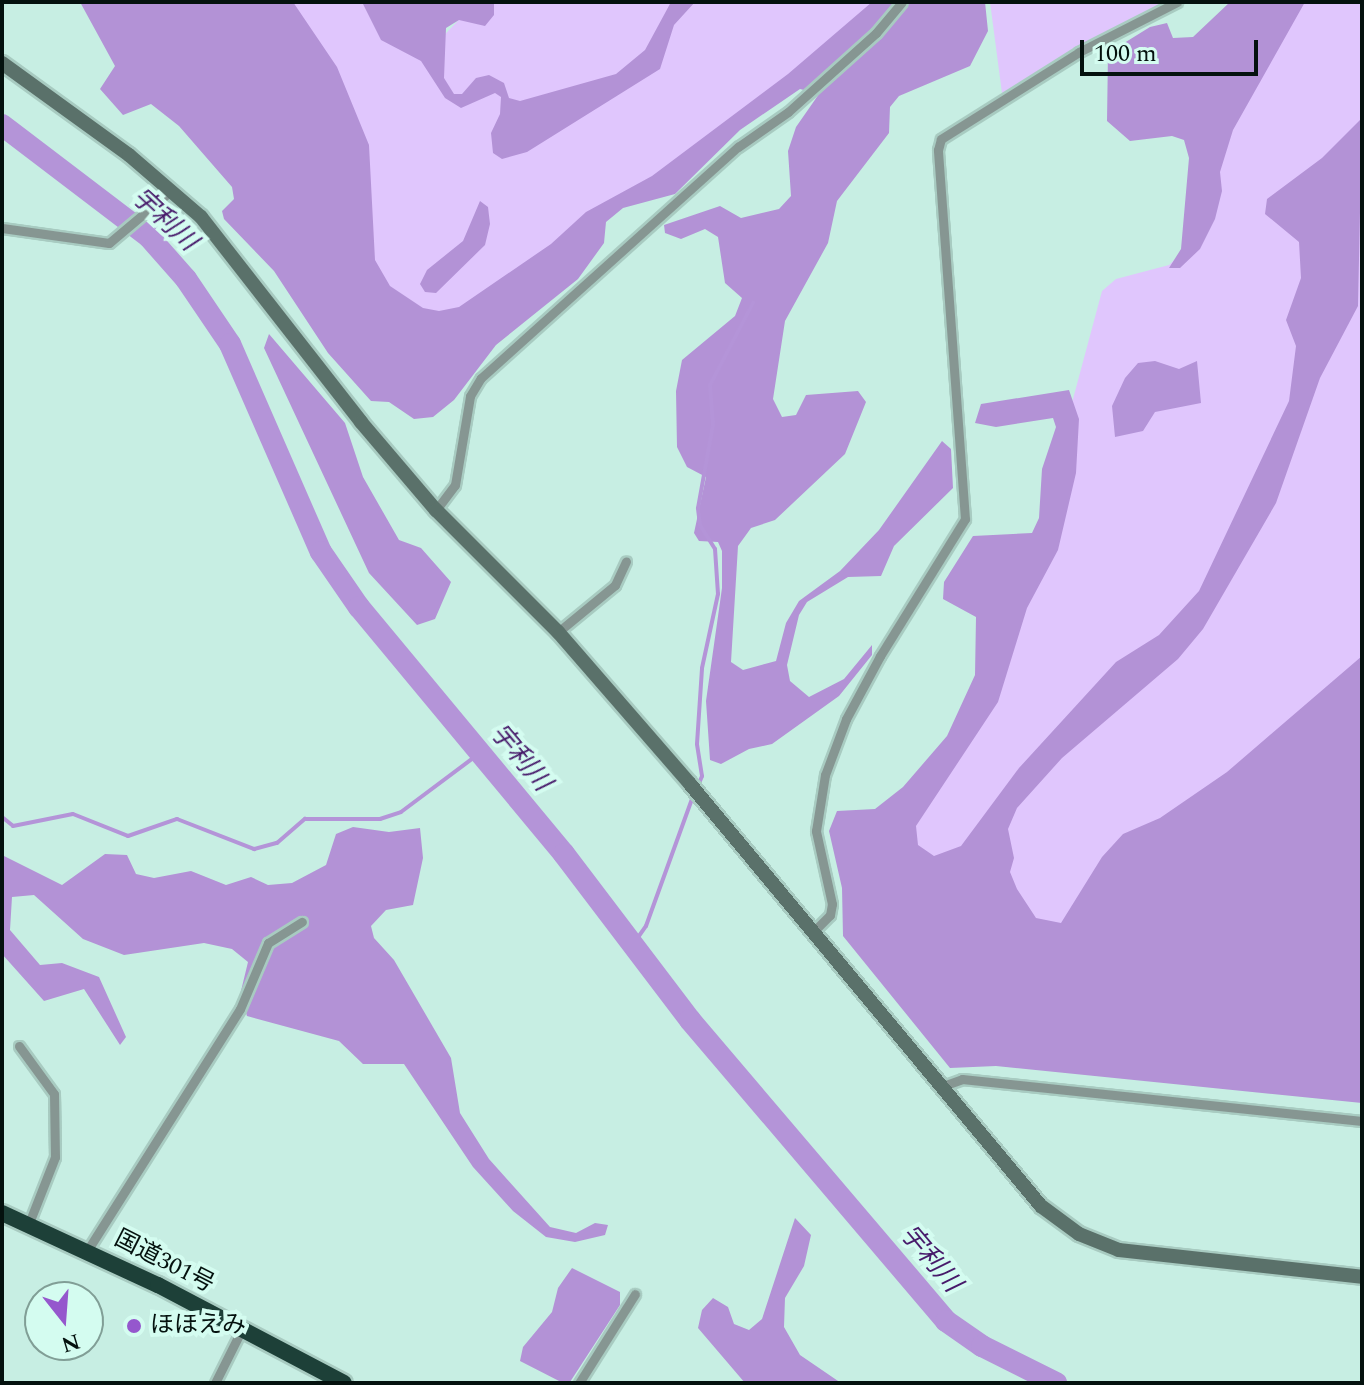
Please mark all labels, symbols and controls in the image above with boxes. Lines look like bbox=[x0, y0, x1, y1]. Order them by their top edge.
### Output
scale bar bbox=[1084, 24, 1262, 74]
text: 100 m bbox=[1094, 36, 1157, 72]
water label: 宇利川 bbox=[125, 182, 203, 258]
water label: 宇利川 bbox=[483, 718, 557, 798]
water label: 宇利川 bbox=[893, 1219, 967, 1299]
street label: 国道301号 bbox=[109, 1225, 219, 1299]
north arrow bbox=[24, 1281, 104, 1361]
place label: ほほえみ bbox=[150, 1312, 246, 1340]
marker: ほほえみ bbox=[125, 1317, 143, 1335]
text: N bbox=[57, 1324, 84, 1361]

